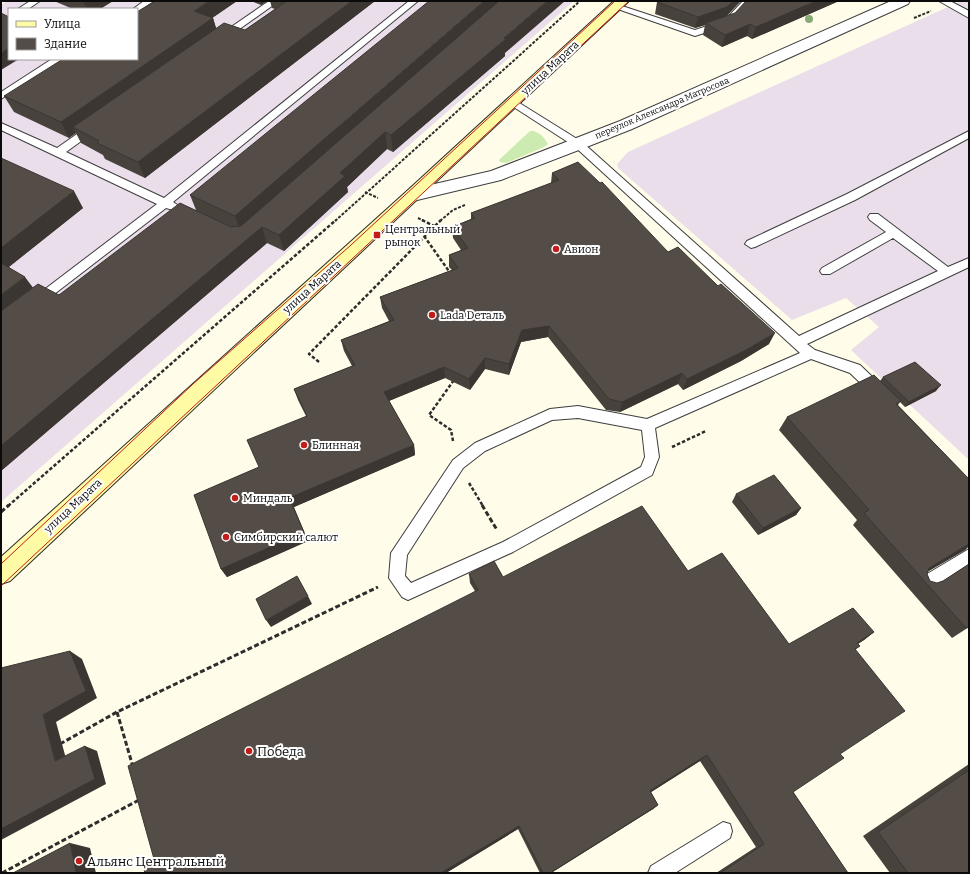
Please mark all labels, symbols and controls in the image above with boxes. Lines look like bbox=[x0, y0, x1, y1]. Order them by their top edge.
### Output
legend bbox=[8, 8, 138, 60]
text: Улица bbox=[44, 17, 81, 31]
text: Здание bbox=[44, 37, 87, 51]
street label: улица Марата bbox=[518, 38, 581, 99]
street label: переулок Александра Матросова bbox=[593, 75, 731, 141]
place label: Центральный рынок bbox=[385, 223, 460, 249]
marker: Центральный рынок bbox=[372, 230, 382, 240]
place label: Авион bbox=[564, 243, 599, 256]
marker: Авион bbox=[551, 244, 561, 254]
street label: улица Марата bbox=[279, 257, 344, 317]
place label: Lada Dеталь bbox=[440, 309, 504, 322]
marker: Lada Dеталь bbox=[427, 310, 437, 320]
place label: Блинная bbox=[312, 439, 359, 452]
marker: Блинная bbox=[299, 440, 309, 450]
street label: улица Марата bbox=[41, 476, 104, 537]
place label: Миндаль bbox=[243, 492, 293, 505]
marker: Миндаль bbox=[230, 493, 240, 503]
place label: Симбирский салют bbox=[234, 531, 338, 544]
marker: Симбирский салют bbox=[221, 532, 231, 542]
place label: Победа bbox=[257, 744, 304, 759]
marker: Победа bbox=[244, 746, 254, 756]
place label: Альянс Центральный bbox=[87, 854, 225, 869]
marker: Альянс Центральный bbox=[74, 856, 84, 866]

